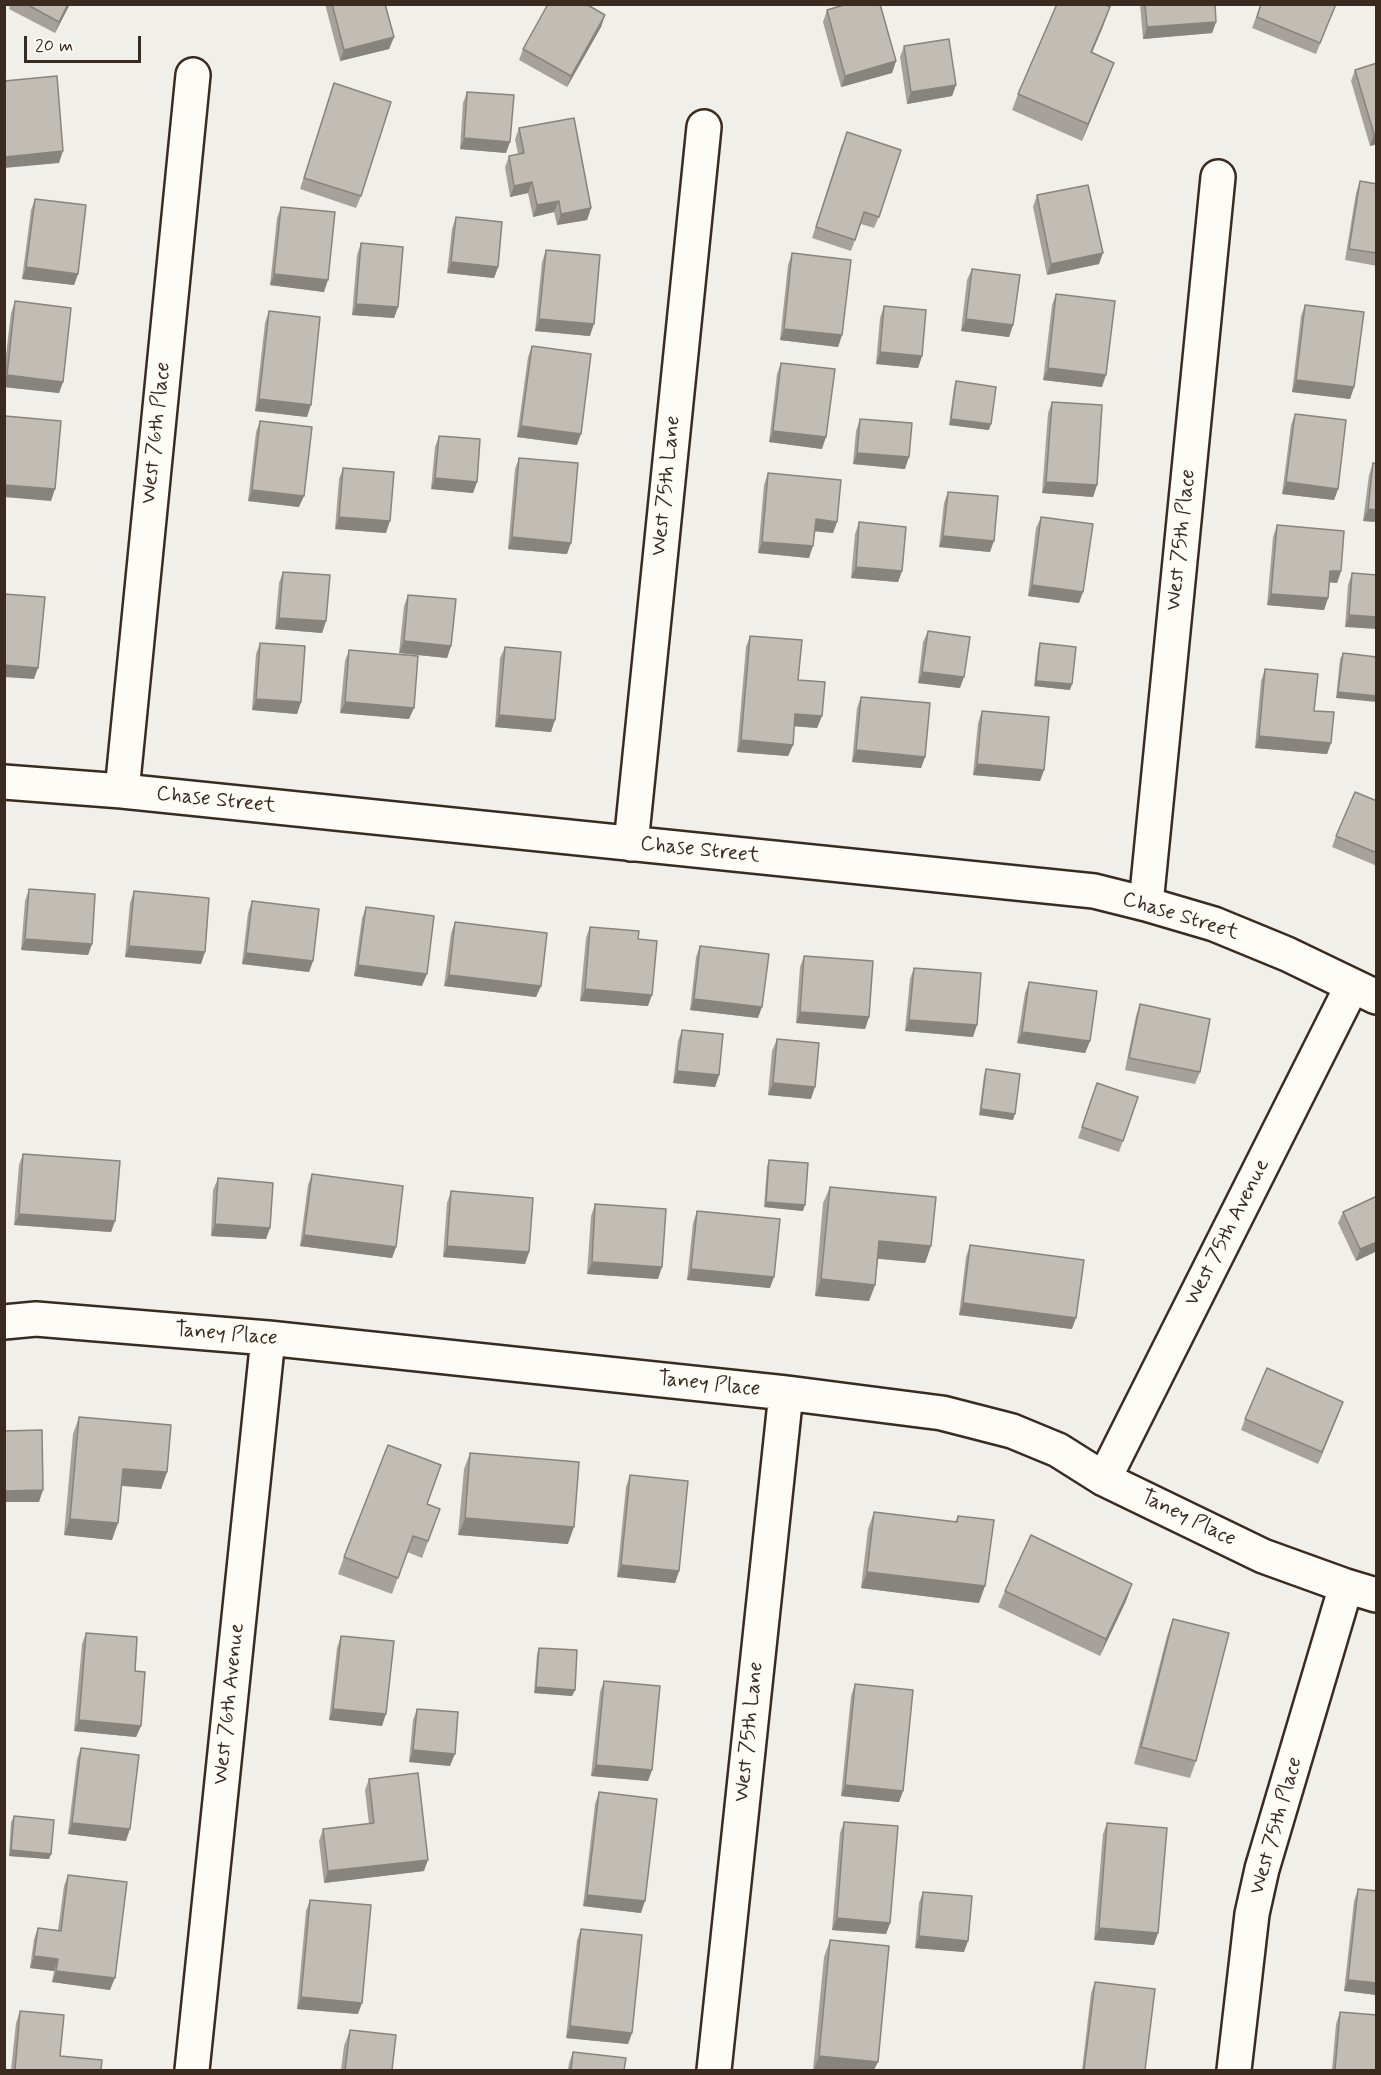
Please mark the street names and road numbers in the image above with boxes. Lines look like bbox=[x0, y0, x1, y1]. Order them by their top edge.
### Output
street label: West 76th Place bbox=[137, 361, 177, 505]
street label: West 75th Lane bbox=[647, 415, 687, 557]
street label: West 75th Place bbox=[1162, 468, 1202, 612]
street label: Chase Street bbox=[155, 782, 277, 820]
street label: Chase Street bbox=[639, 832, 761, 870]
street label: Chase Street bbox=[1119, 887, 1241, 947]
street label: West 75th Avenue bbox=[1180, 1155, 1276, 1311]
street label: Taney Place bbox=[174, 1318, 278, 1352]
street label: Taney Place bbox=[657, 1367, 761, 1403]
street label: Taney Place bbox=[1136, 1485, 1240, 1553]
street label: West 76th Avenue bbox=[209, 1622, 251, 1786]
street label: West 75th Lane bbox=[730, 1661, 770, 1803]
street label: West 75th Place bbox=[1245, 1754, 1309, 1898]

